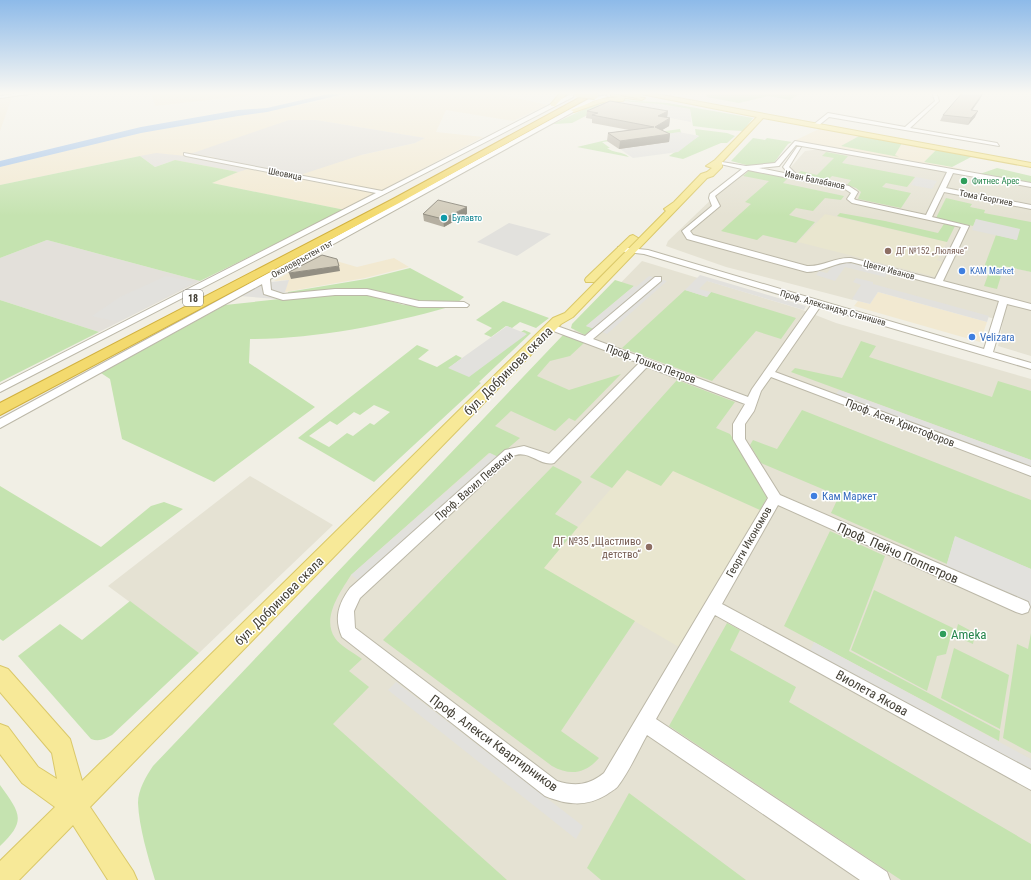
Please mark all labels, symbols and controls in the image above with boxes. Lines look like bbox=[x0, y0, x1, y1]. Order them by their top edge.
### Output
street label: Шеовица bbox=[267, 166, 303, 182]
street label: Иван Балабанов bbox=[784, 169, 847, 191]
marker: Фитнес Арес bbox=[959, 176, 969, 186]
place label: Фитнес Арес bbox=[972, 176, 1020, 186]
street label: Тома Георгиев bbox=[958, 188, 1014, 208]
marker: Булавто bbox=[439, 213, 449, 223]
place label: Булавто bbox=[452, 213, 483, 223]
street label: Околовръстен път bbox=[270, 238, 335, 280]
marker: ДГ №152 „Люляче“ bbox=[883, 246, 893, 256]
place label: ДГ №152 „Люляче“ bbox=[896, 246, 967, 256]
street label: Цвети Иванов bbox=[862, 258, 916, 282]
marker: KAM Market bbox=[957, 266, 967, 276]
place label: KAM Market bbox=[970, 266, 1014, 276]
street label: Проф. Александър Станишев bbox=[779, 288, 887, 328]
road number: 18 bbox=[183, 290, 203, 306]
street label: бул. Добринова скала bbox=[461, 324, 555, 418]
place label: Velizara bbox=[980, 331, 1015, 344]
marker: Velizara bbox=[967, 332, 977, 342]
street label: Проф. Тошко Петров bbox=[604, 342, 698, 386]
street label: Проф. Асен Христофоров bbox=[844, 396, 956, 450]
street label: Проф. Васил Пеевски bbox=[432, 449, 516, 523]
place label: Кам Маркет bbox=[822, 490, 877, 503]
marker: Кам Маркет bbox=[809, 491, 819, 501]
street label: Георги Икономов bbox=[723, 504, 775, 580]
street label: Проф. Пейчо Поппетров bbox=[835, 520, 961, 586]
place label: ДГ №35 „Щастливо детство“ bbox=[553, 535, 641, 561]
marker: ДГ №35 „Щастливо детство“ bbox=[644, 542, 654, 552]
street label: бул. Добринова скала bbox=[232, 554, 326, 648]
place label: Ameka bbox=[951, 627, 986, 642]
marker: Ameka bbox=[938, 629, 948, 639]
street label: Виолета Якова bbox=[833, 667, 911, 719]
street label: Проф. Алекси Квартирников bbox=[427, 691, 561, 795]

